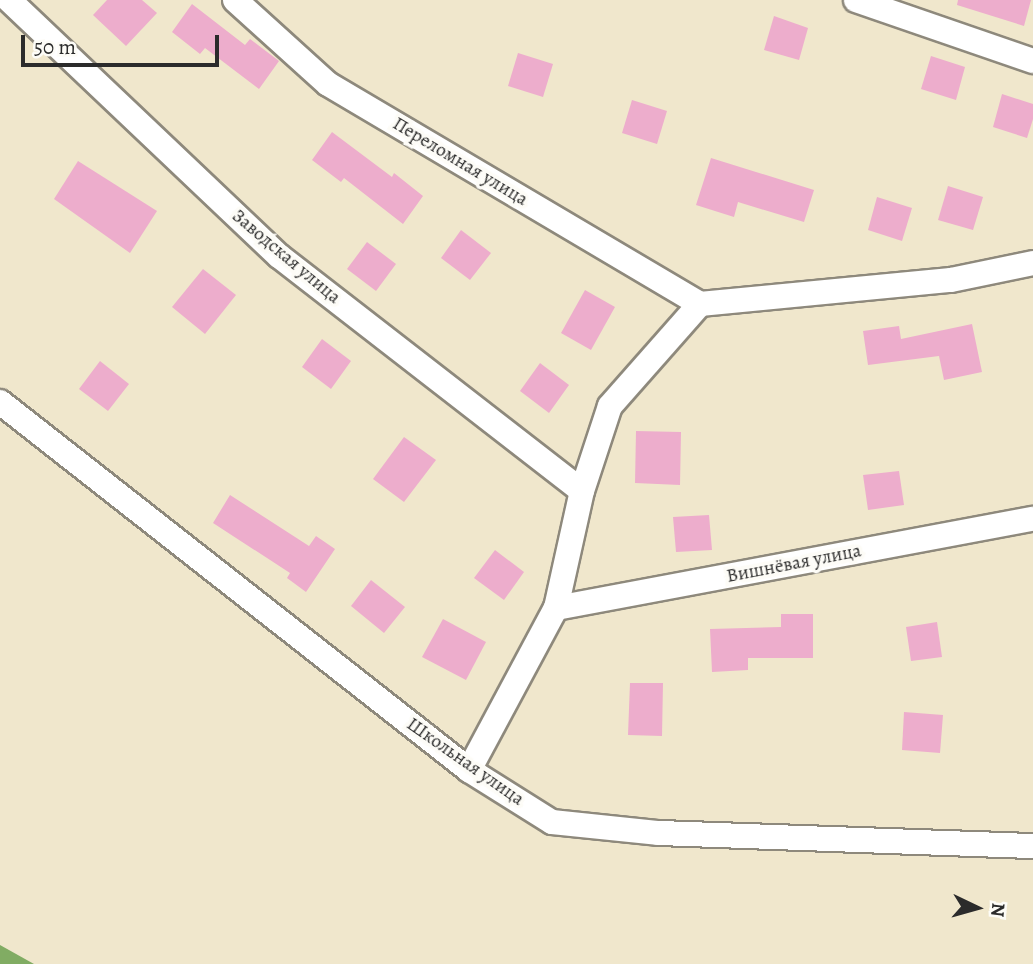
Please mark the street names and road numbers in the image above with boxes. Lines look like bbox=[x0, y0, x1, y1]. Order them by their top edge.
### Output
street label: Переломная улица bbox=[388, 113, 532, 211]
street label: Заводская улица bbox=[227, 205, 345, 309]
street label: Вишнёвая улица bbox=[725, 540, 863, 588]
street label: Школьная улица bbox=[402, 713, 528, 811]

